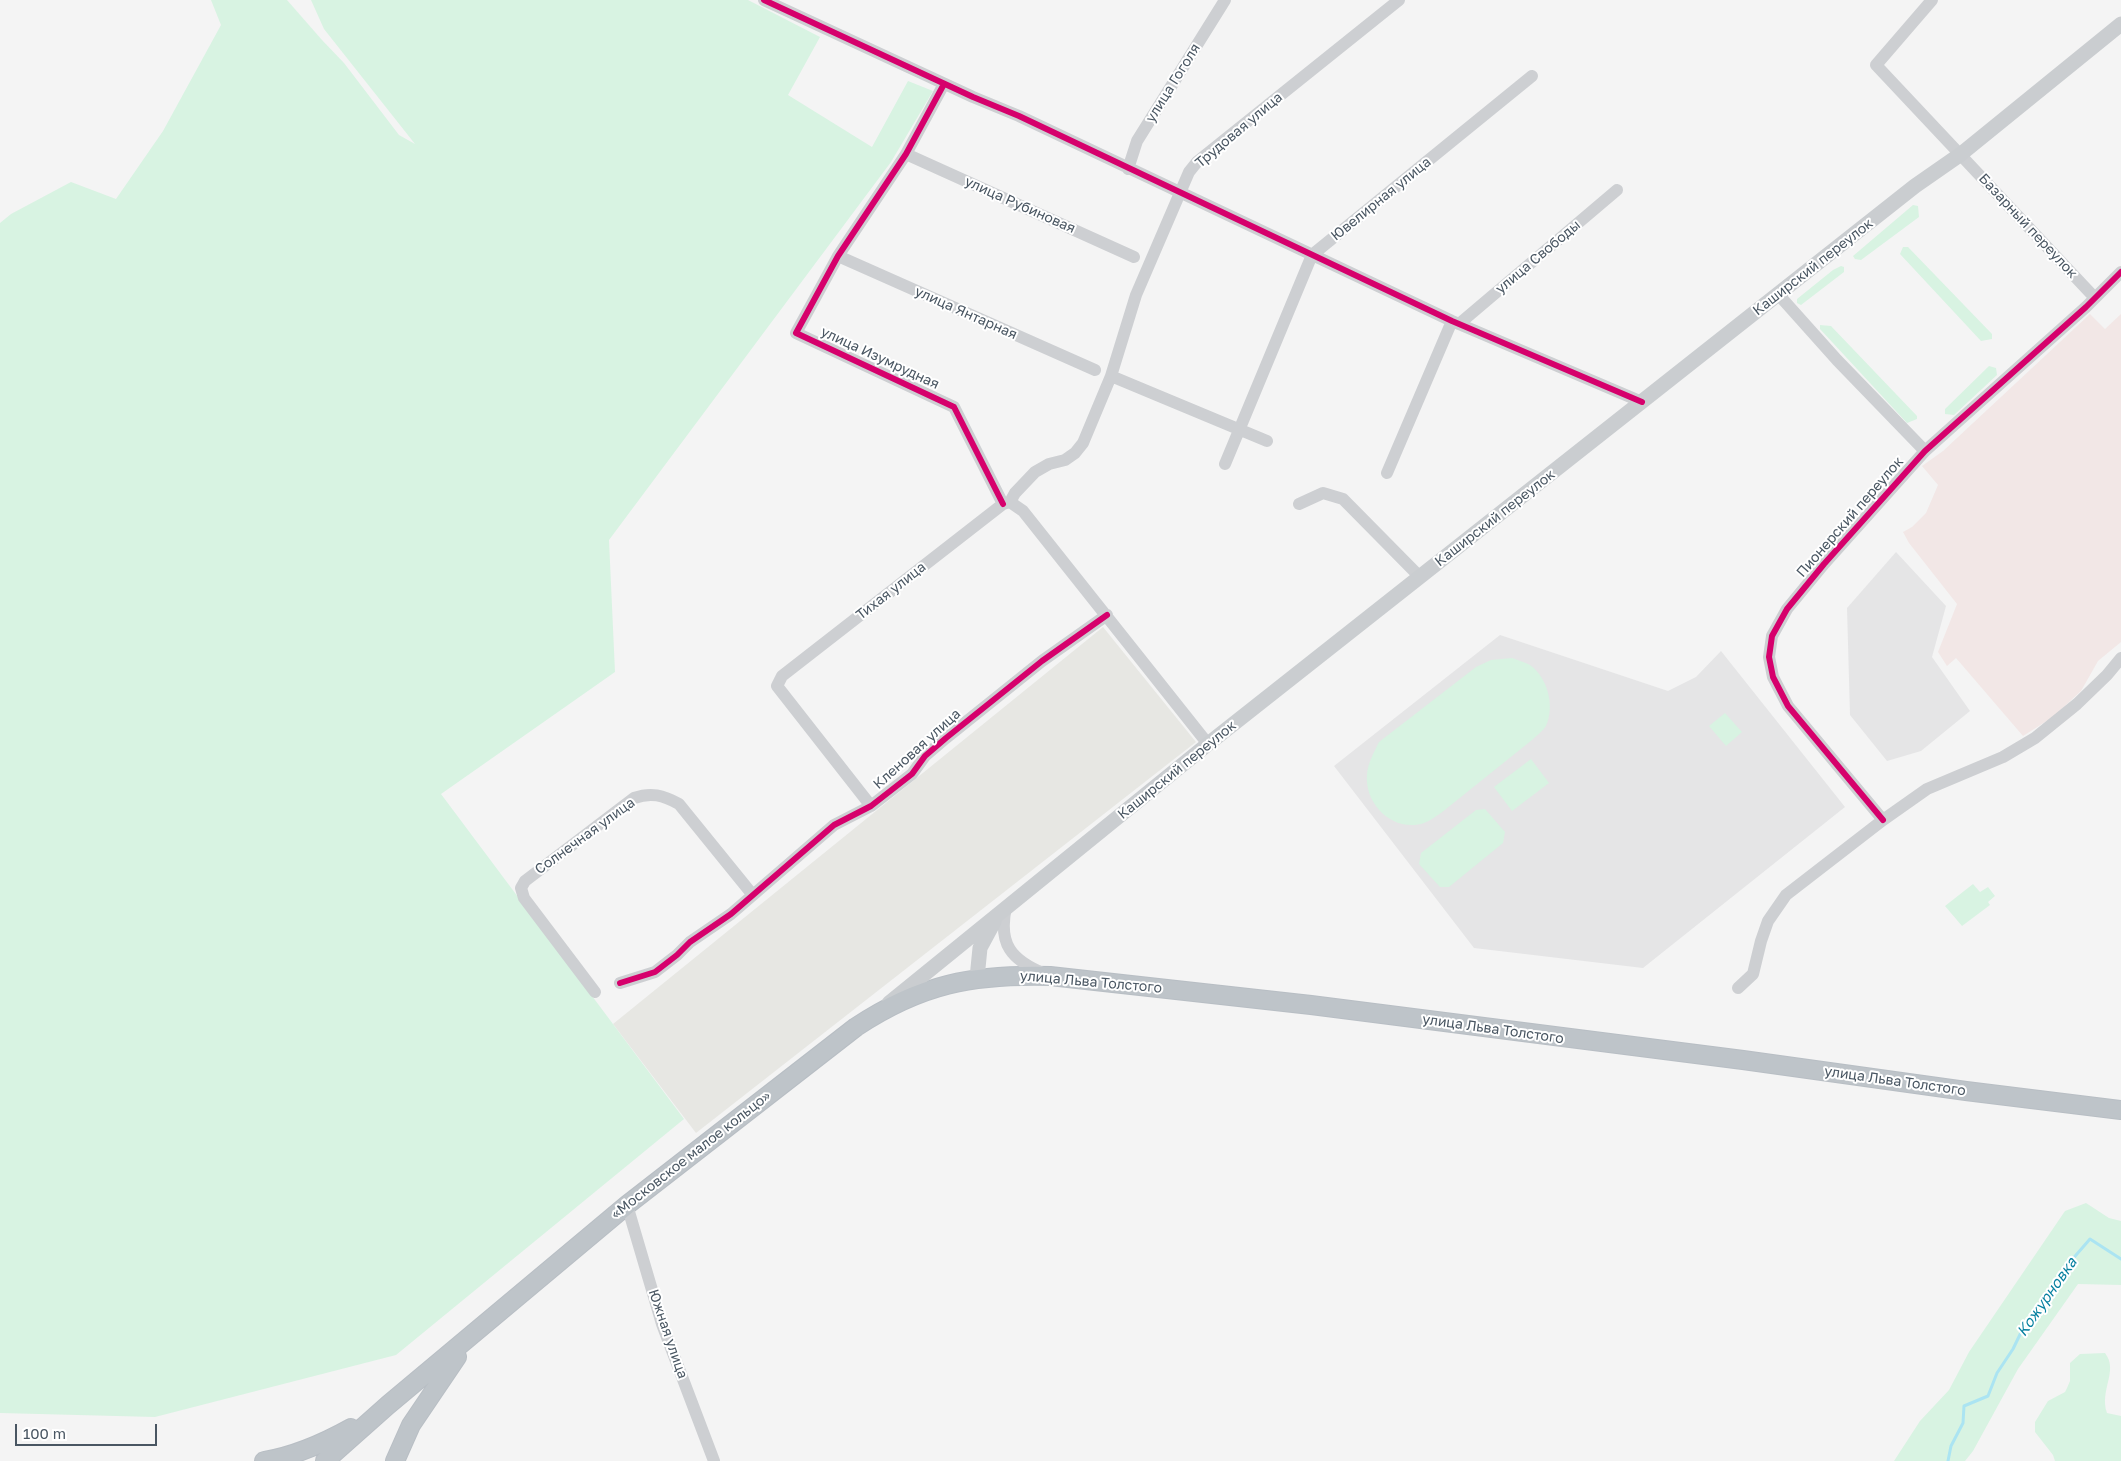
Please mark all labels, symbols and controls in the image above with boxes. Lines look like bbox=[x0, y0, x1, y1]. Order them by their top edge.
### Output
street label: улица Гоголя bbox=[1142, 40, 1204, 126]
street label: Трудовая улица bbox=[1192, 89, 1286, 171]
street label: Ювелирная улица bbox=[1328, 154, 1434, 244]
street label: Базарный переулок bbox=[1975, 170, 2081, 282]
street label: улица Рубиновая bbox=[962, 173, 1078, 237]
street label: Каширский переулок bbox=[1750, 215, 1876, 319]
street label: улица Свободы bbox=[1492, 217, 1584, 297]
street label: улица Янтарная bbox=[912, 283, 1020, 343]
street label: улица Изумрудная bbox=[818, 323, 942, 393]
street label: Пионерский переулок bbox=[1793, 453, 1907, 581]
street label: Каширский переулок bbox=[1432, 466, 1558, 570]
street label: Тихая улица bbox=[853, 559, 929, 623]
street label: Кленовая улица bbox=[870, 705, 964, 793]
street label: Каширский переулок bbox=[1114, 717, 1240, 823]
street label: Солнечная улица bbox=[532, 794, 638, 878]
street label: улица Льва Толстого bbox=[1019, 967, 1163, 997]
street label: улица Льва Толстого bbox=[1421, 1011, 1565, 1047]
street label: улица Льва Толстого bbox=[1823, 1063, 1967, 1099]
street label: «Московское малое кольцо» bbox=[608, 1087, 774, 1223]
water label: Кожурновка bbox=[2013, 1254, 2081, 1340]
street label: Южная улица bbox=[645, 1287, 691, 1381]
scale bar bbox=[18, 1414, 160, 1446]
text: 100 m bbox=[23, 1424, 66, 1442]

